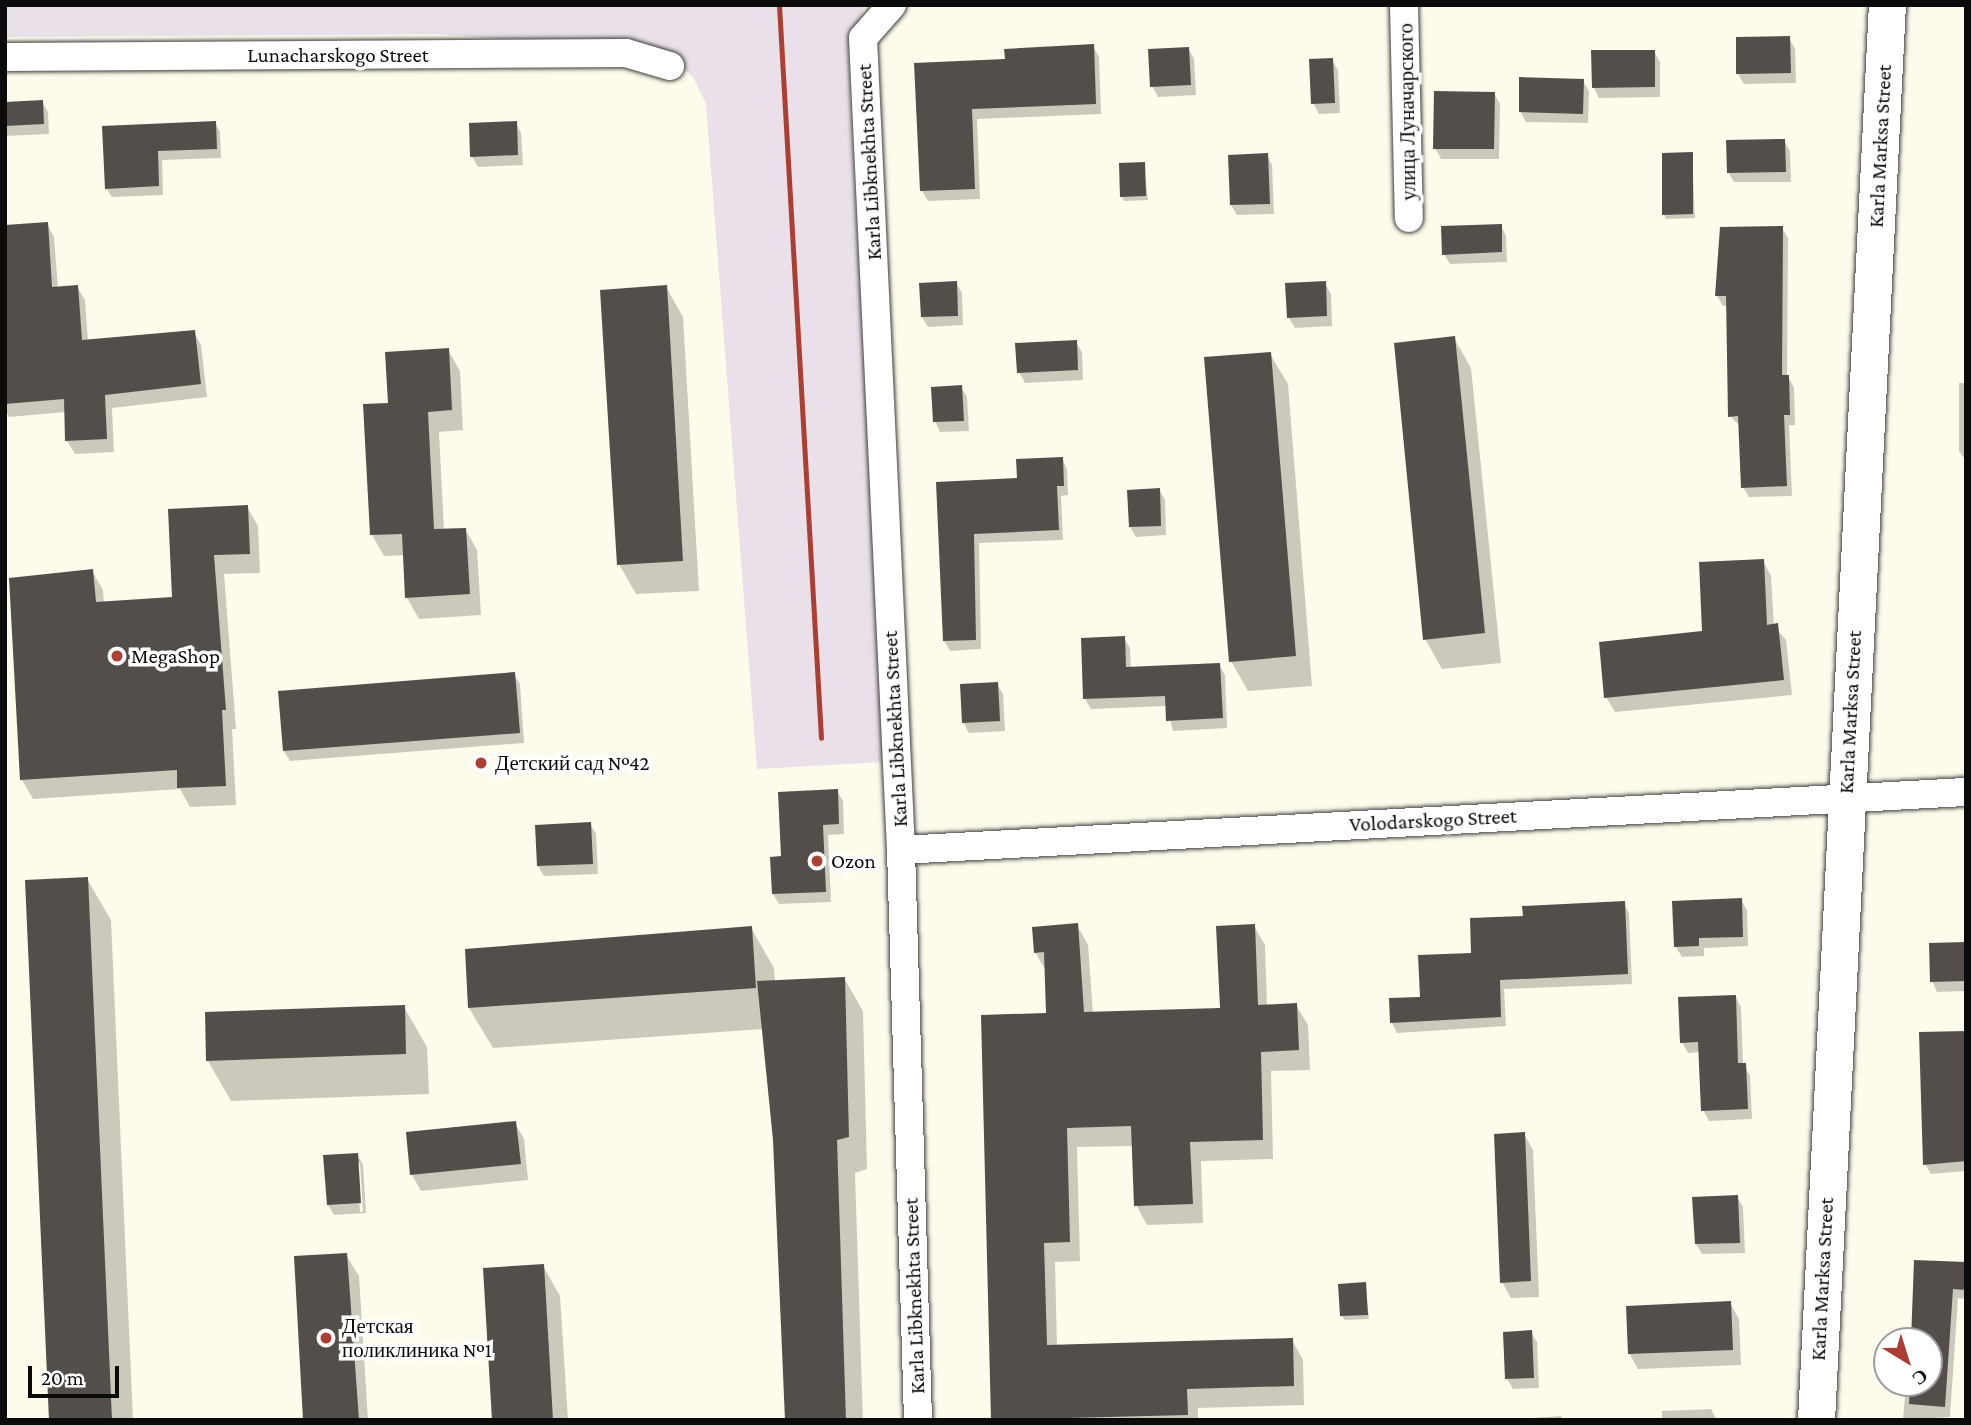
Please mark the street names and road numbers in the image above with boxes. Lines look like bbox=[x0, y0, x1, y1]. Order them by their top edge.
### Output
street label: улица Луначарского bbox=[1393, 23, 1421, 201]
street label: Lunacharskogo Street bbox=[247, 42, 429, 68]
street label: Karla Libknekhta Street bbox=[851, 63, 887, 261]
street label: Karla Marksa Street bbox=[1863, 64, 1897, 228]
street label: Karla Libknekhta Street bbox=[877, 630, 913, 828]
street label: Karla Marksa Street bbox=[1833, 630, 1867, 794]
street label: Volodarskogo Street bbox=[1349, 803, 1517, 837]
street label: Karla Libknekhta Street bbox=[898, 1197, 930, 1395]
street label: Karla Marksa Street bbox=[1805, 1197, 1839, 1361]

